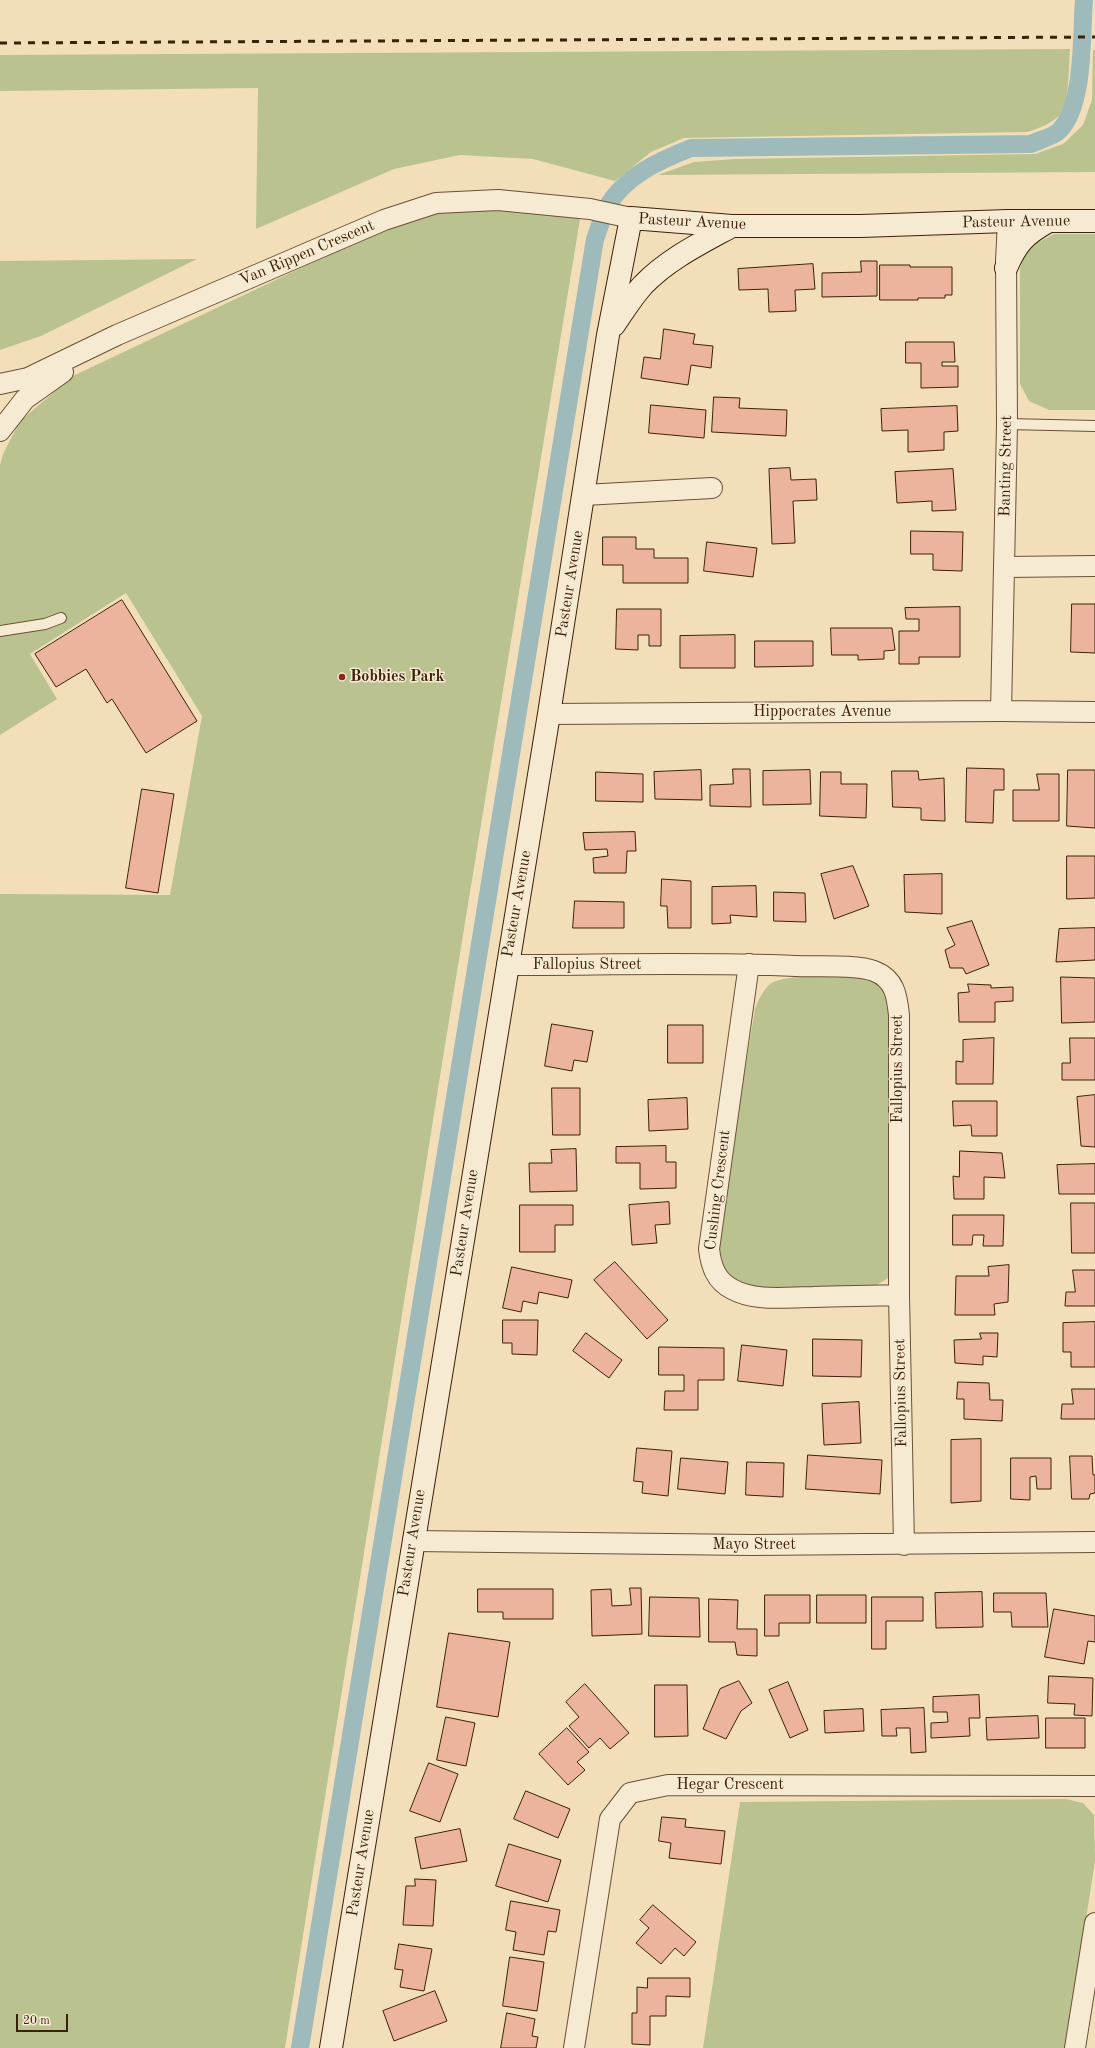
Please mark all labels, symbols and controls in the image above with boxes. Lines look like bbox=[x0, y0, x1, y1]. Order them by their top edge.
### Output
street label: Pasteur Avenue bbox=[637, 210, 747, 234]
street label: Pasteur Avenue bbox=[962, 211, 1070, 233]
street label: Van Rippen Crescent bbox=[236, 216, 378, 290]
street label: Banting Street bbox=[996, 415, 1016, 517]
street label: Pasteur Avenue bbox=[552, 529, 588, 639]
place label: Bobbies Park bbox=[350, 667, 445, 687]
marker: Bobbies Park bbox=[337, 672, 347, 682]
street label: Hippocrates Avenue bbox=[753, 702, 891, 722]
street label: Pasteur Avenue bbox=[498, 849, 536, 959]
street label: Fallopius Street bbox=[532, 955, 642, 975]
street label: Fallopius Street bbox=[888, 1014, 908, 1124]
street label: Cushing Crescent bbox=[701, 1129, 735, 1251]
street label: Pasteur Avenue bbox=[447, 1168, 483, 1278]
street label: Fallopius Street bbox=[890, 1338, 912, 1448]
street label: Pasteur Avenue bbox=[394, 1488, 430, 1598]
street label: Mayo Street bbox=[712, 1535, 796, 1555]
street label: Hegar Crescent bbox=[676, 1775, 784, 1795]
street label: Pasteur Avenue bbox=[343, 1808, 379, 1918]
scale bar bbox=[18, 2006, 70, 2032]
text: 20 m bbox=[23, 2015, 50, 2027]

